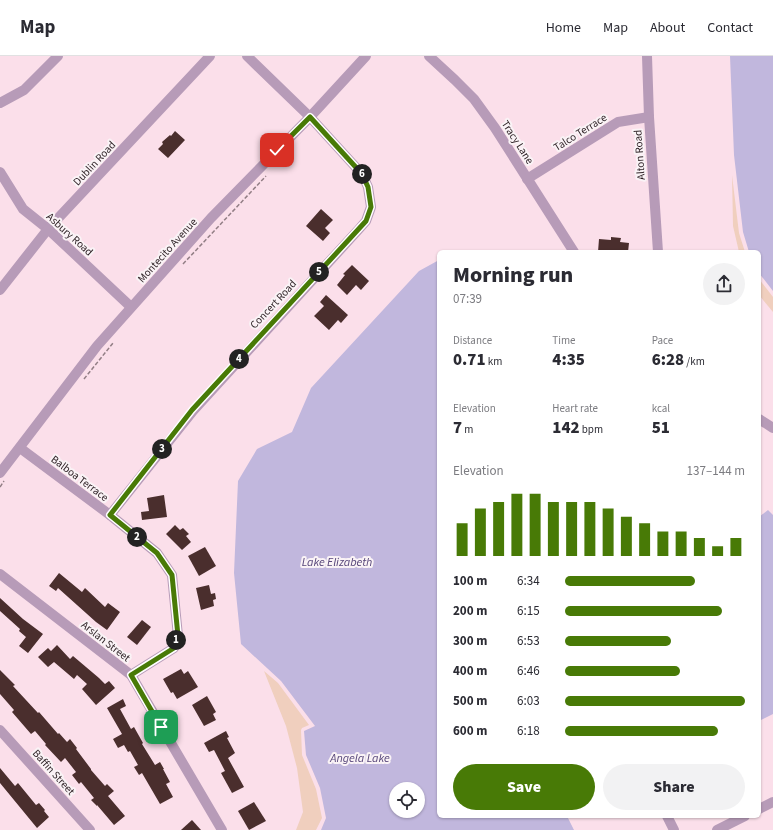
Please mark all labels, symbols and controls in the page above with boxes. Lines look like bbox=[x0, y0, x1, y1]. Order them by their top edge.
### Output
text: Map bbox=[20, 14, 55, 41]
text: Home bbox=[546, 18, 581, 38]
text: Map bbox=[603, 18, 628, 38]
text: About bbox=[650, 18, 685, 38]
text: Contact bbox=[707, 18, 753, 38]
street label: Talco Terrace bbox=[551, 110, 610, 155]
street label: Tracy Lane bbox=[498, 118, 538, 167]
street label: Alton Road bbox=[630, 129, 649, 180]
pin bbox=[260, 133, 294, 167]
street label: Dublin Road bbox=[70, 138, 119, 189]
icon: check bbox=[266, 139, 288, 161]
pin: 6 bbox=[352, 164, 372, 184]
text: 6 bbox=[359, 166, 365, 181]
street label: Asbury Road bbox=[43, 209, 96, 259]
street label: Montecito Avenue bbox=[134, 214, 201, 286]
text: Morning run bbox=[453, 259, 573, 291]
pin: 5 bbox=[309, 262, 329, 282]
button: share bbox=[703, 263, 745, 305]
text: 5 bbox=[316, 264, 322, 279]
street label: Concert Road bbox=[247, 277, 300, 332]
text: 07:39 bbox=[453, 290, 482, 308]
text: Distance bbox=[453, 333, 492, 348]
text: Time bbox=[552, 333, 576, 348]
text: Pace bbox=[652, 333, 673, 348]
text: 0.71 bbox=[453, 348, 486, 372]
text: 4:35 bbox=[552, 348, 585, 372]
text: 6:28 bbox=[652, 348, 684, 372]
pin: 4 bbox=[229, 349, 249, 369]
text: 4 bbox=[236, 351, 242, 366]
text: km bbox=[486, 354, 502, 369]
text: /km bbox=[684, 354, 705, 369]
text: Elevation bbox=[453, 401, 496, 416]
text: Heart rate bbox=[552, 401, 598, 416]
text: kcal bbox=[652, 401, 670, 416]
text: 7 bbox=[453, 416, 462, 440]
text: 142 bbox=[552, 416, 580, 440]
text: 51 bbox=[652, 416, 670, 440]
text: m bbox=[462, 422, 473, 437]
text: bpm bbox=[580, 422, 603, 437]
pin: 3 bbox=[152, 439, 172, 459]
text: 3 bbox=[159, 441, 165, 456]
street label: Balboa Terrace bbox=[48, 452, 112, 505]
text: Elevation bbox=[453, 462, 504, 480]
text: 137–144 m bbox=[687, 462, 745, 480]
pin: 2 bbox=[127, 527, 147, 547]
text: 2 bbox=[134, 529, 140, 544]
water label: Lake Elizabeth bbox=[302, 554, 372, 571]
text: 100 m bbox=[453, 572, 487, 590]
text: 6:34 bbox=[517, 572, 540, 590]
text: 200 m bbox=[453, 602, 487, 620]
text: 6:15 bbox=[517, 602, 540, 620]
street label: Arslan Street bbox=[78, 617, 134, 665]
pin: 1 bbox=[166, 630, 186, 650]
text: 1 bbox=[173, 632, 179, 647]
text: 300 m bbox=[453, 632, 487, 650]
text: 6:53 bbox=[517, 632, 540, 650]
text: 400 m bbox=[453, 662, 487, 680]
text: 6:46 bbox=[517, 662, 540, 680]
text: 500 m bbox=[453, 692, 487, 710]
text: 6:03 bbox=[517, 692, 540, 710]
pin bbox=[144, 710, 178, 744]
icon: arrive bbox=[150, 716, 172, 738]
text: 600 m bbox=[453, 722, 487, 740]
text: 6:18 bbox=[517, 722, 540, 740]
street label: Baffin Street bbox=[29, 746, 78, 799]
water label: Angela Lake bbox=[329, 750, 390, 767]
button: Save bbox=[453, 764, 595, 810]
button: Share bbox=[603, 764, 745, 810]
map controls bbox=[389, 782, 425, 818]
button: locate bbox=[389, 782, 425, 818]

